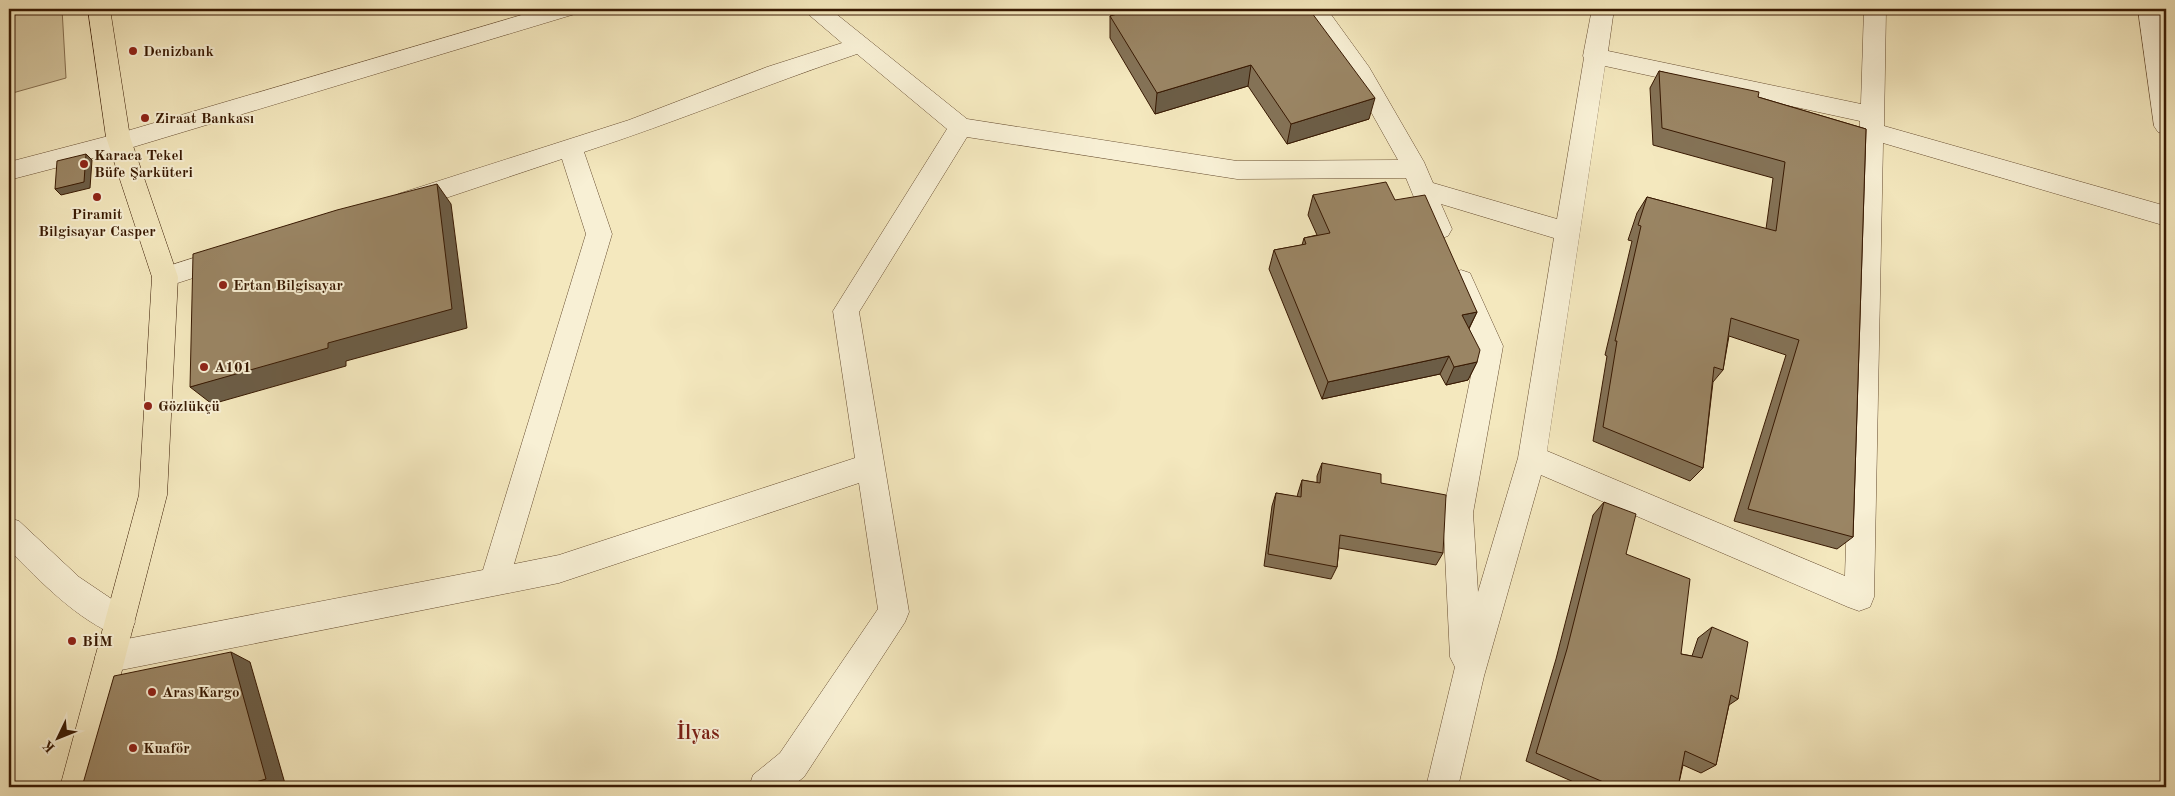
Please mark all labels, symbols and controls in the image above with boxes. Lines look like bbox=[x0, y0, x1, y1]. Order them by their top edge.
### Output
marker: Denizbank bbox=[127, 45, 139, 57]
place label: Denizbank bbox=[143, 45, 214, 60]
marker: Ziraat Bankası bbox=[139, 112, 151, 124]
place label: Ziraat Bankası bbox=[155, 112, 254, 127]
place label: Karaca Tekel Büfe Şarküteri bbox=[94, 149, 193, 181]
marker: Karaca Tekel Büfe Şarküteri bbox=[78, 158, 90, 170]
marker: Piramit Bilgisayar Casper bbox=[91, 191, 103, 203]
place label: Piramit Bilgisayar Casper bbox=[38, 208, 156, 240]
marker: Ertan Bilgisayar bbox=[217, 279, 229, 291]
place label: Ertan Bilgisayar bbox=[233, 279, 344, 294]
marker: A101 bbox=[198, 361, 210, 373]
place label: A101 bbox=[214, 361, 251, 376]
marker: Gözlükçü bbox=[142, 400, 154, 412]
place label: Gözlükçü bbox=[158, 400, 220, 415]
place label: BİM bbox=[82, 633, 113, 650]
marker: BİM bbox=[66, 635, 78, 647]
marker: Aras Kargo bbox=[146, 686, 158, 698]
place label: Aras Kargo bbox=[162, 686, 240, 701]
north arrow bbox=[32, 714, 82, 764]
district label: İlyas bbox=[676, 720, 720, 744]
text: K bbox=[40, 737, 58, 755]
marker: Kuaför bbox=[127, 742, 139, 754]
place label: Kuaför bbox=[143, 742, 190, 757]

